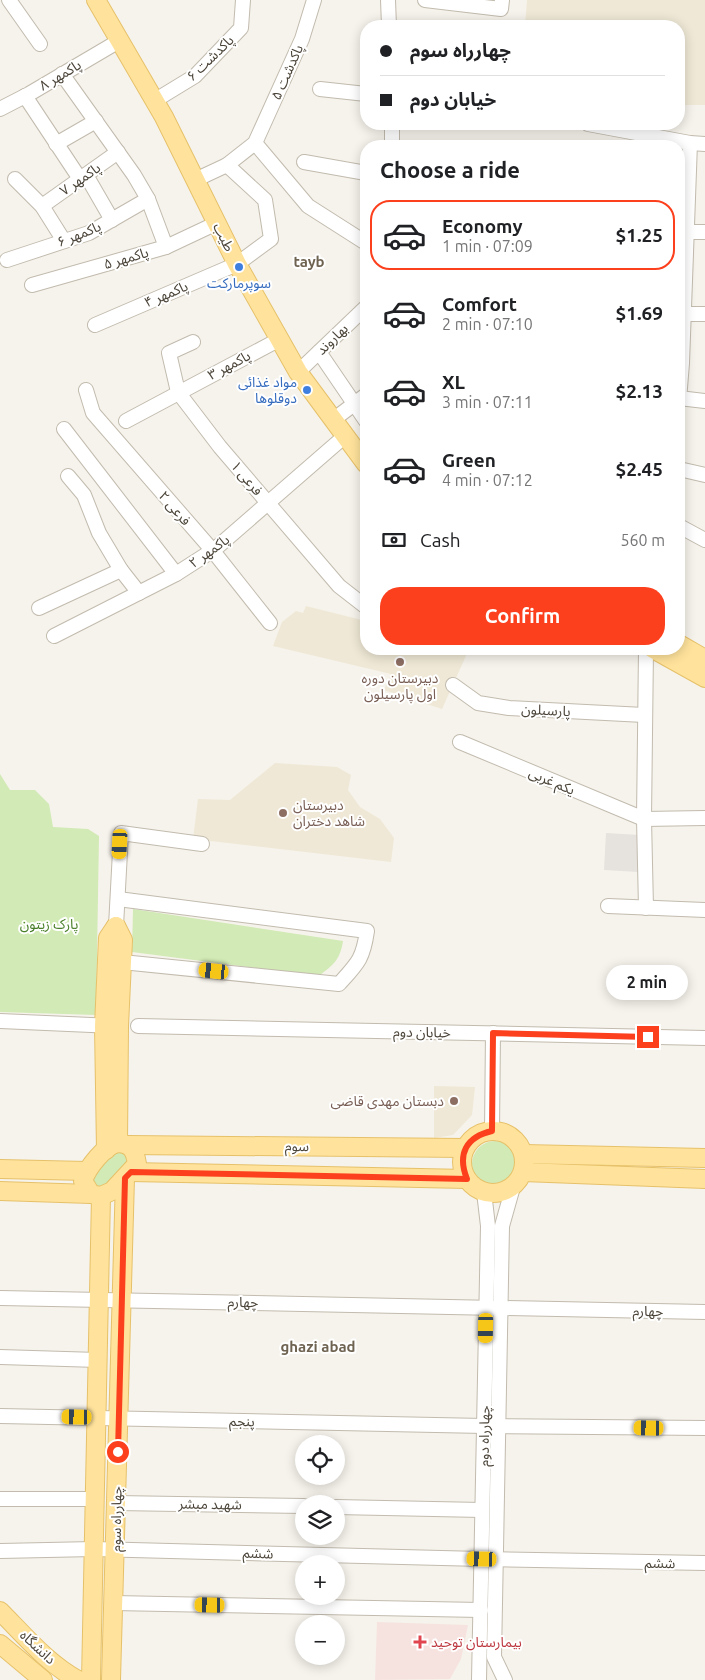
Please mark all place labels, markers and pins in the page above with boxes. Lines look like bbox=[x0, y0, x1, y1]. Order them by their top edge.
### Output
marker: سوپرمارکت bbox=[233, 261, 245, 273]
place label: سوپرمارکت bbox=[207, 275, 271, 293]
place label: مواد غذائی دوقلوها bbox=[238, 374, 297, 407]
marker: مواد غذائی دوقلوها bbox=[301, 384, 313, 396]
marker: دبیرستان دوره اول پارسیلون bbox=[394, 656, 406, 668]
place label: دبیرستان دوره اول پارسیلون bbox=[361, 670, 439, 704]
place label: دبیرستان شاهد دختران bbox=[293, 797, 365, 830]
marker: دبیرستان شاهد دختران bbox=[277, 807, 289, 819]
place label: دبستان مهدی قاضی bbox=[331, 1093, 444, 1110]
marker: دبستان مهدی قاضی bbox=[448, 1095, 460, 1107]
place label: بیمارستان توحید bbox=[431, 1634, 522, 1651]
marker: بیمارستان توحید bbox=[413, 1635, 427, 1649]

